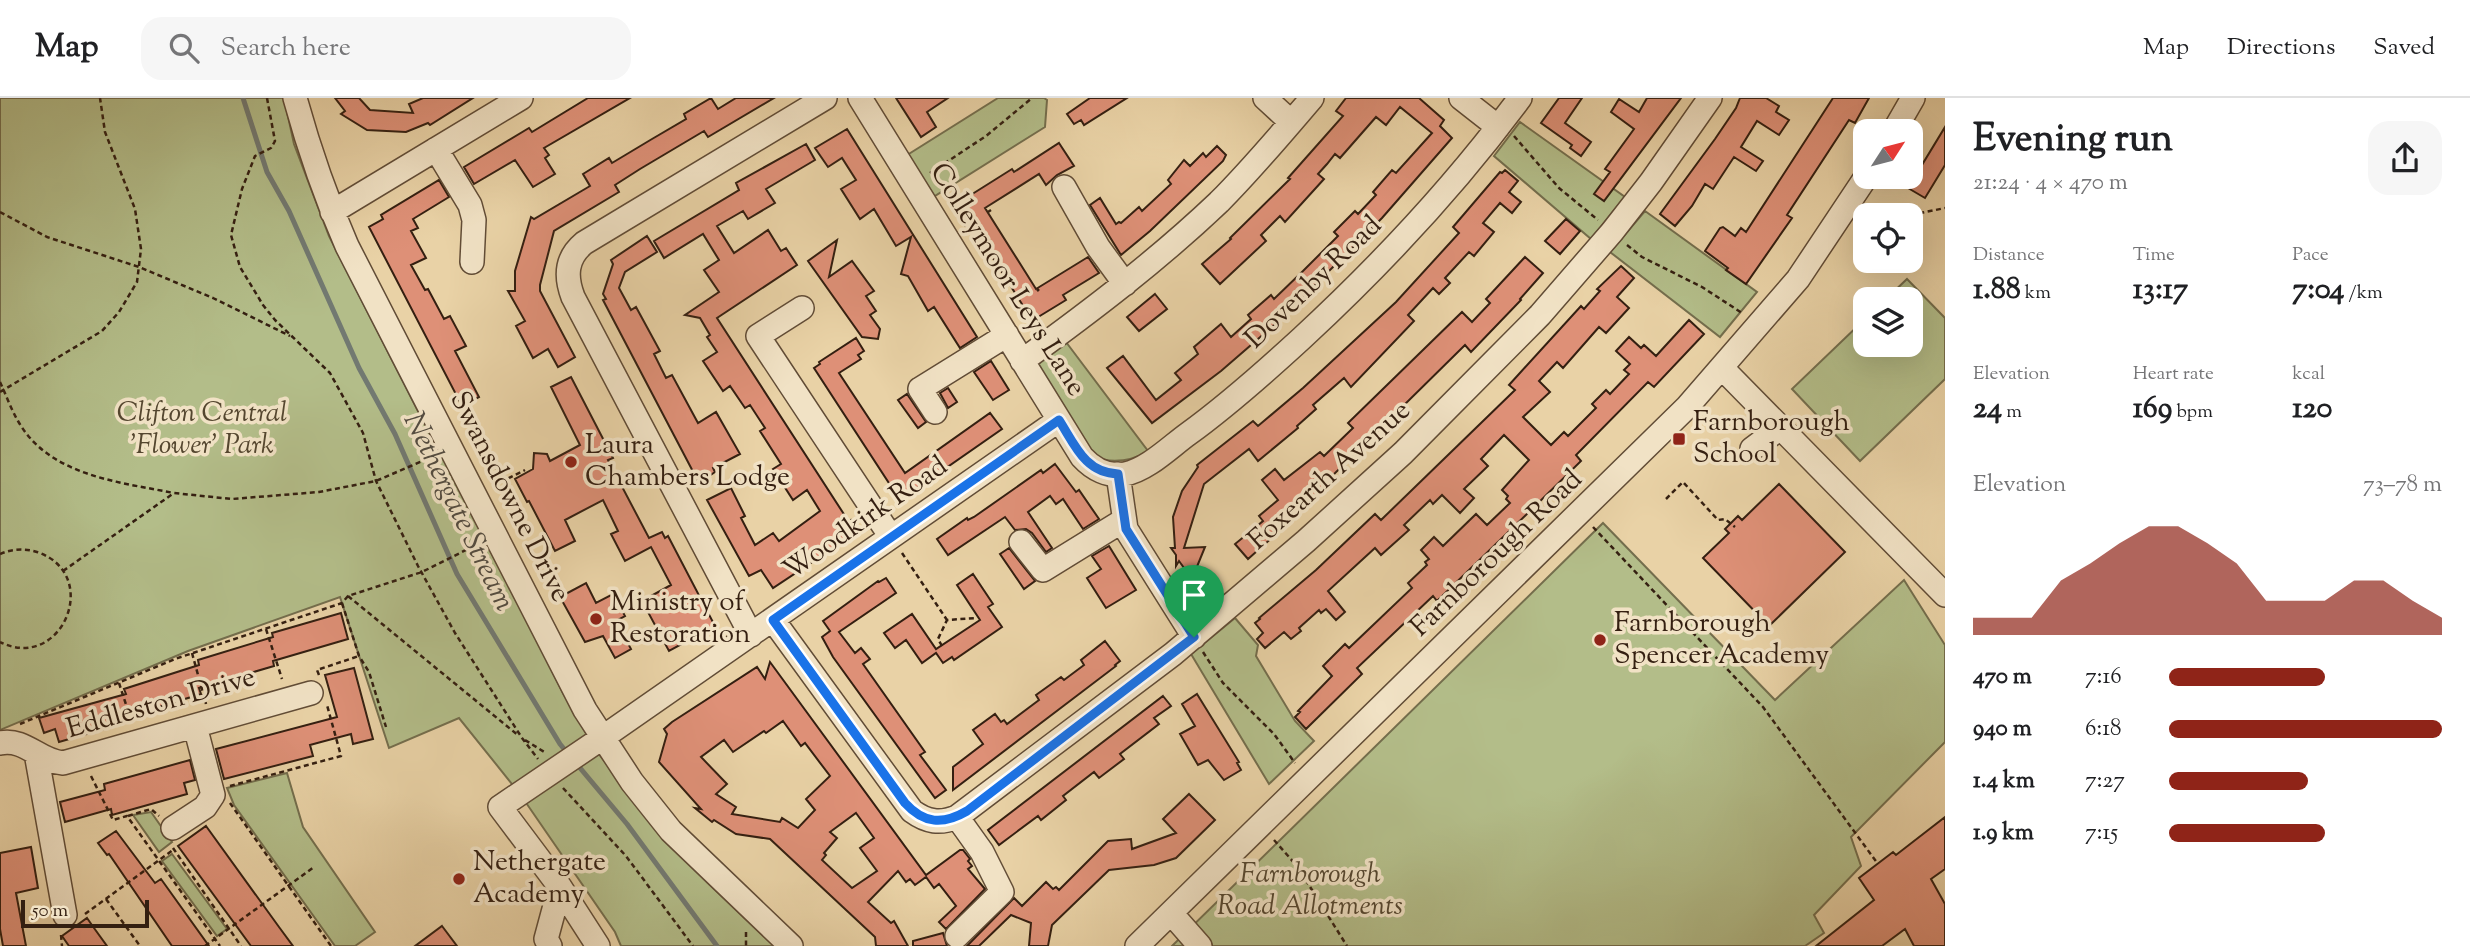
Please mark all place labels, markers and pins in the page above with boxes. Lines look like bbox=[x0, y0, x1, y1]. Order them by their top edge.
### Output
place label: Farnborough School bbox=[1693, 403, 1850, 475]
place label: Laura Chambers Lodge bbox=[585, 426, 790, 498]
marker: Farnborough School bbox=[1671, 431, 1687, 447]
marker: Laura Chambers Lodge bbox=[563, 454, 579, 470]
pin bbox=[1164, 565, 1224, 637]
place label: Ministry of Restoration bbox=[610, 583, 751, 655]
place label: Farnborough Spencer Academy bbox=[1614, 604, 1829, 676]
marker: Ministry of Restoration bbox=[588, 611, 604, 627]
marker: Farnborough Spencer Academy bbox=[1592, 632, 1608, 648]
place label: Nethergate Academy bbox=[473, 843, 606, 915]
marker: Nethergate Academy bbox=[451, 871, 467, 887]

